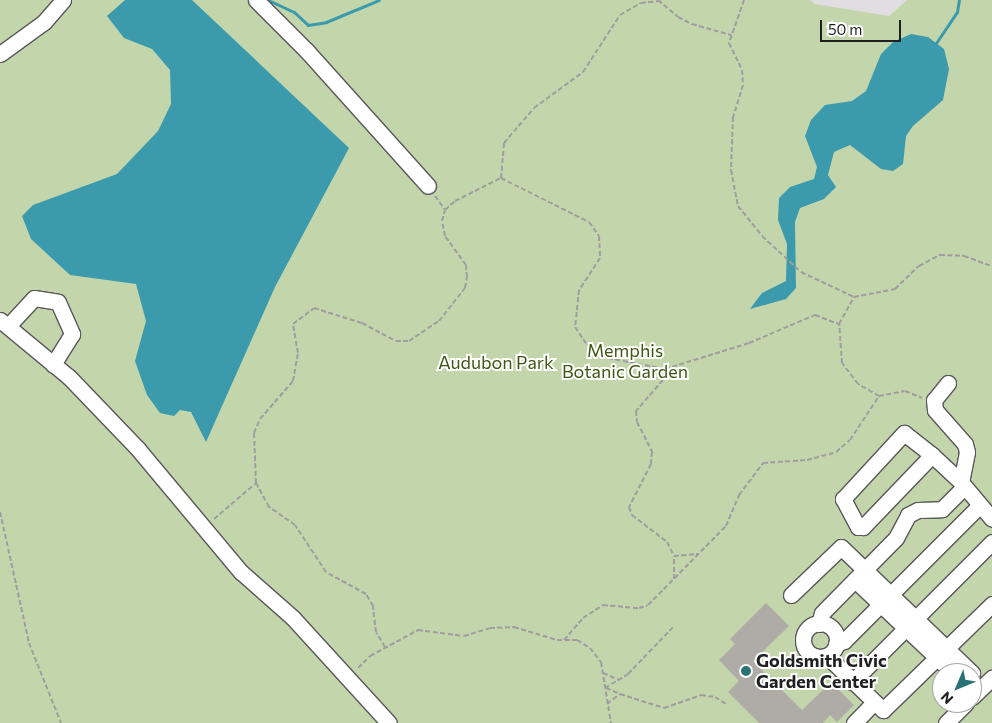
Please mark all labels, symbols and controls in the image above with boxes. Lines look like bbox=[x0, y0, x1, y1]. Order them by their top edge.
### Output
scale bar bbox=[822, 10, 903, 42]
text: 50 m bbox=[828, 20, 862, 38]
park label: Memphis Botanic Garden bbox=[562, 340, 688, 382]
park label: Audubon Park bbox=[438, 351, 554, 373]
place label: Goldsmith Civic Garden Center bbox=[756, 650, 887, 692]
north arrow bbox=[932, 663, 982, 713]
marker: Goldsmith Civic Garden Center bbox=[740, 665, 752, 677]
text: N bbox=[937, 689, 956, 708]

